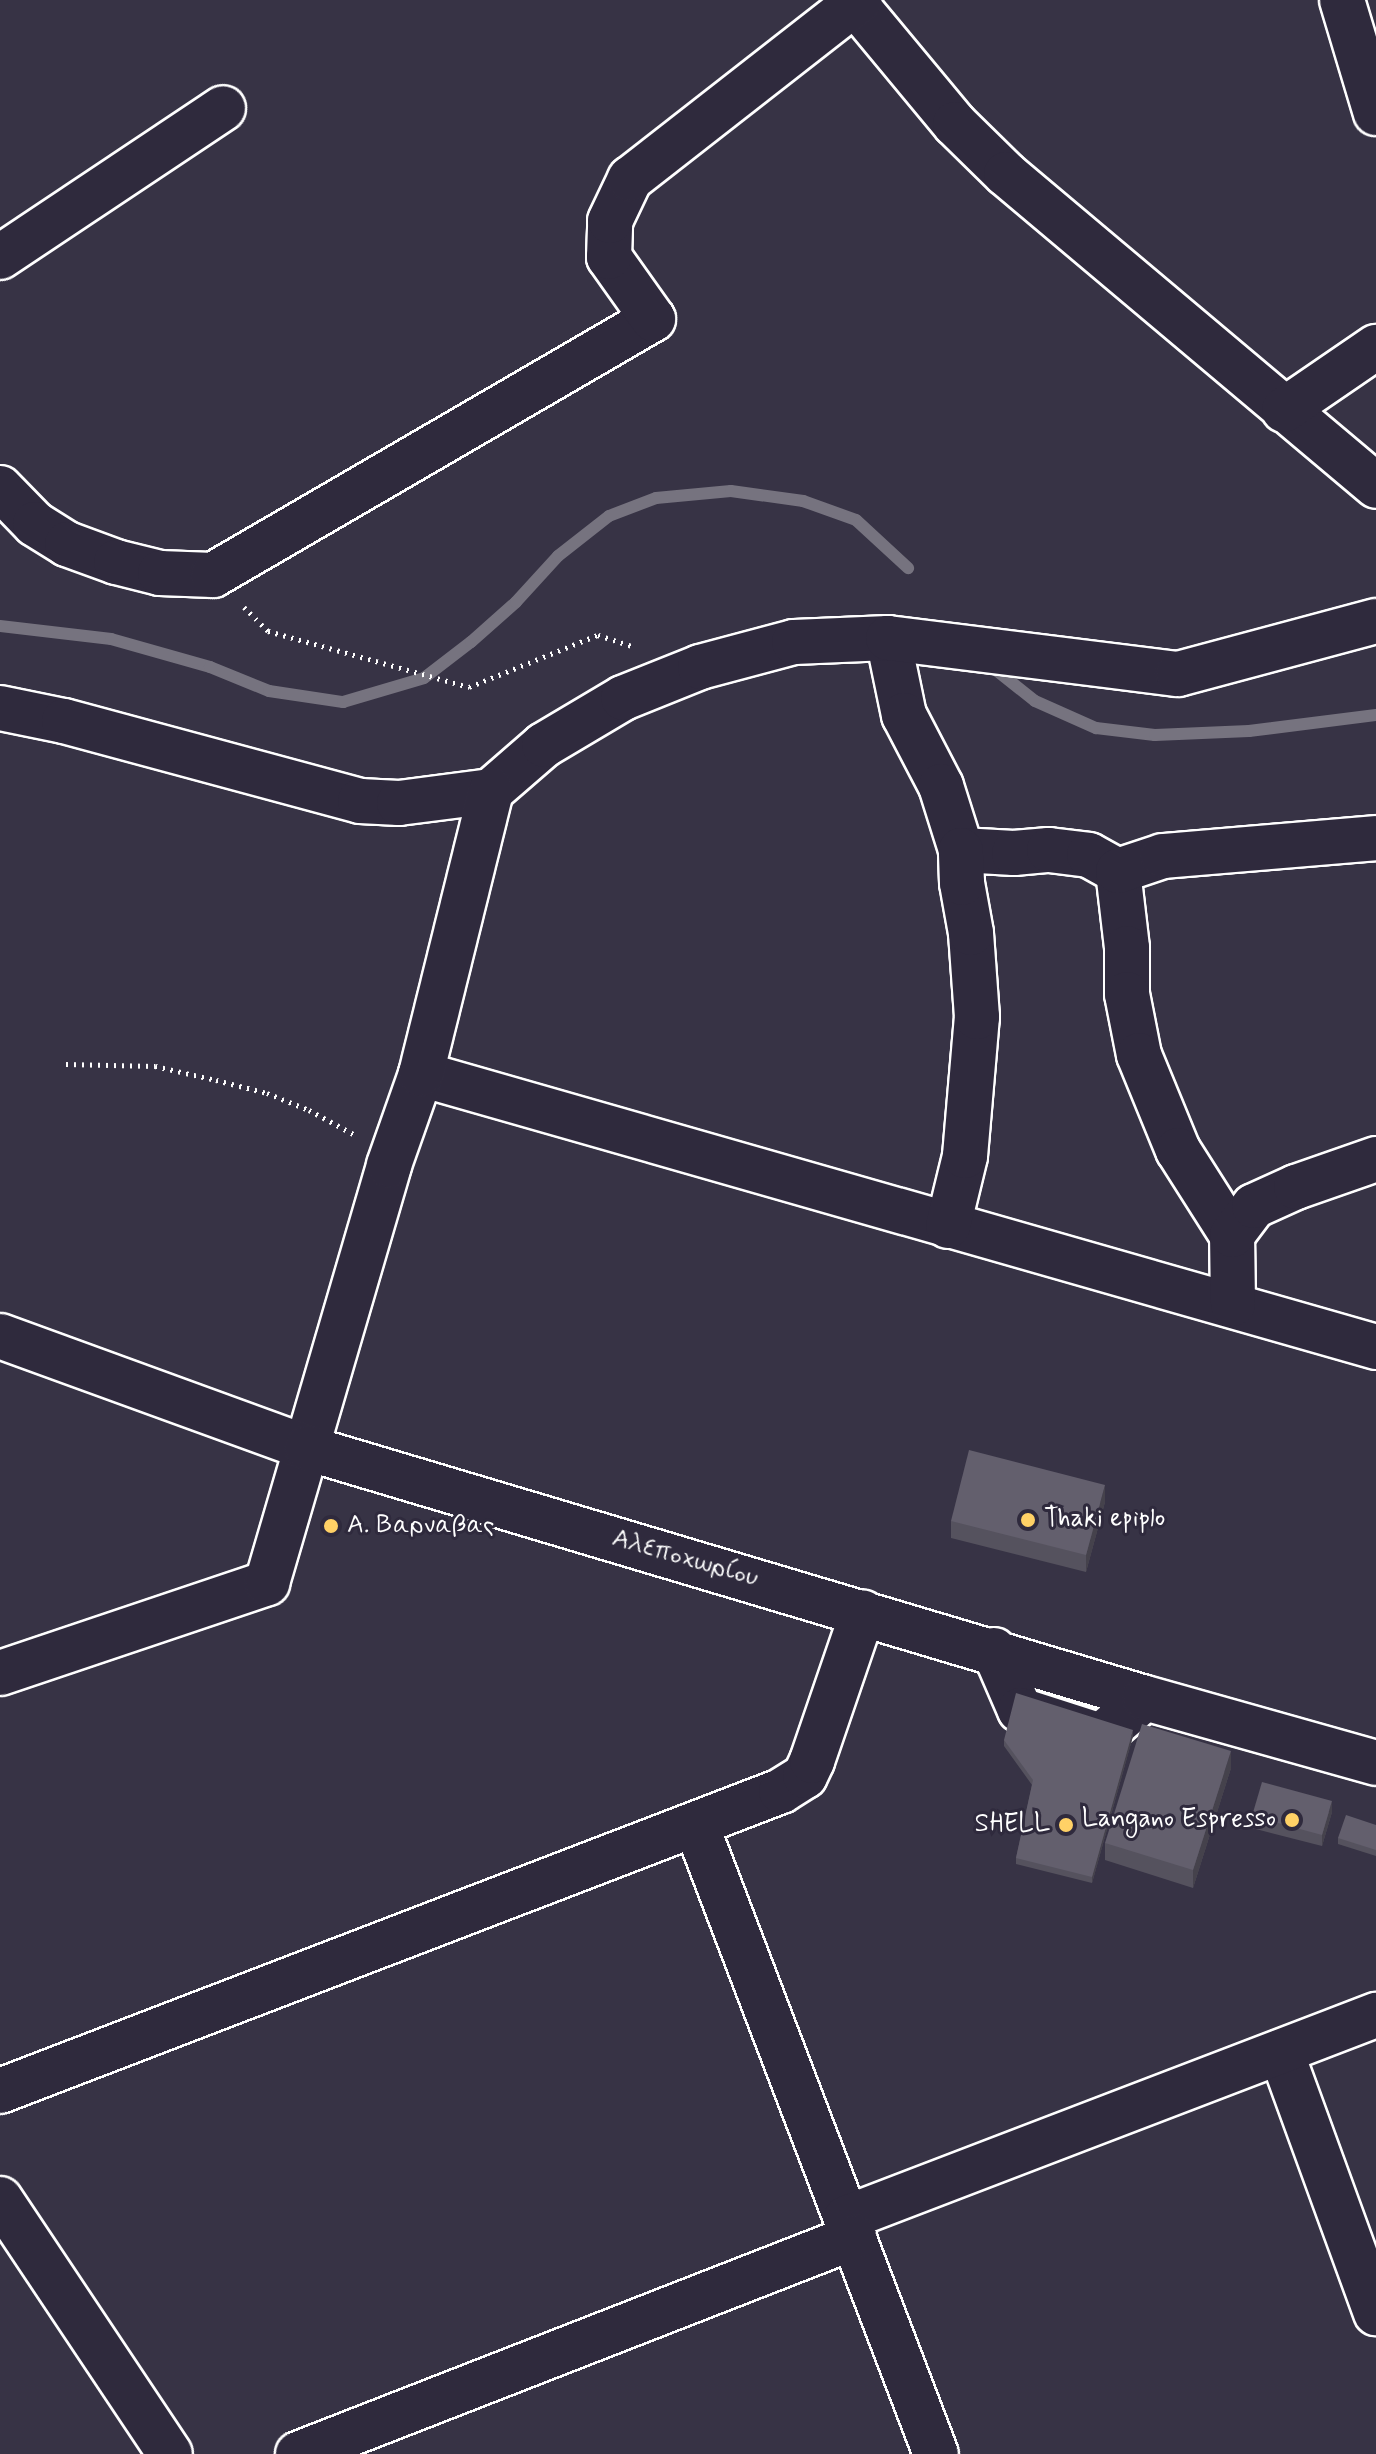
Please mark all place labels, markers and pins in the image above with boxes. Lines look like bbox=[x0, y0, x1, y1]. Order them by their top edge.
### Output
place label: Thaki epiplo bbox=[1044, 1504, 1165, 1536]
place label: Α. Βαρναβας bbox=[347, 1510, 494, 1542]
marker: Thaki epiplo bbox=[1019, 1511, 1037, 1529]
marker: Α. Βαρναβας bbox=[322, 1517, 340, 1535]
place label: Langano Espresso bbox=[1082, 1804, 1276, 1836]
place label: SHELL bbox=[974, 1809, 1050, 1841]
marker: Langano Espresso bbox=[1283, 1811, 1301, 1829]
marker: SHELL bbox=[1057, 1816, 1075, 1834]

